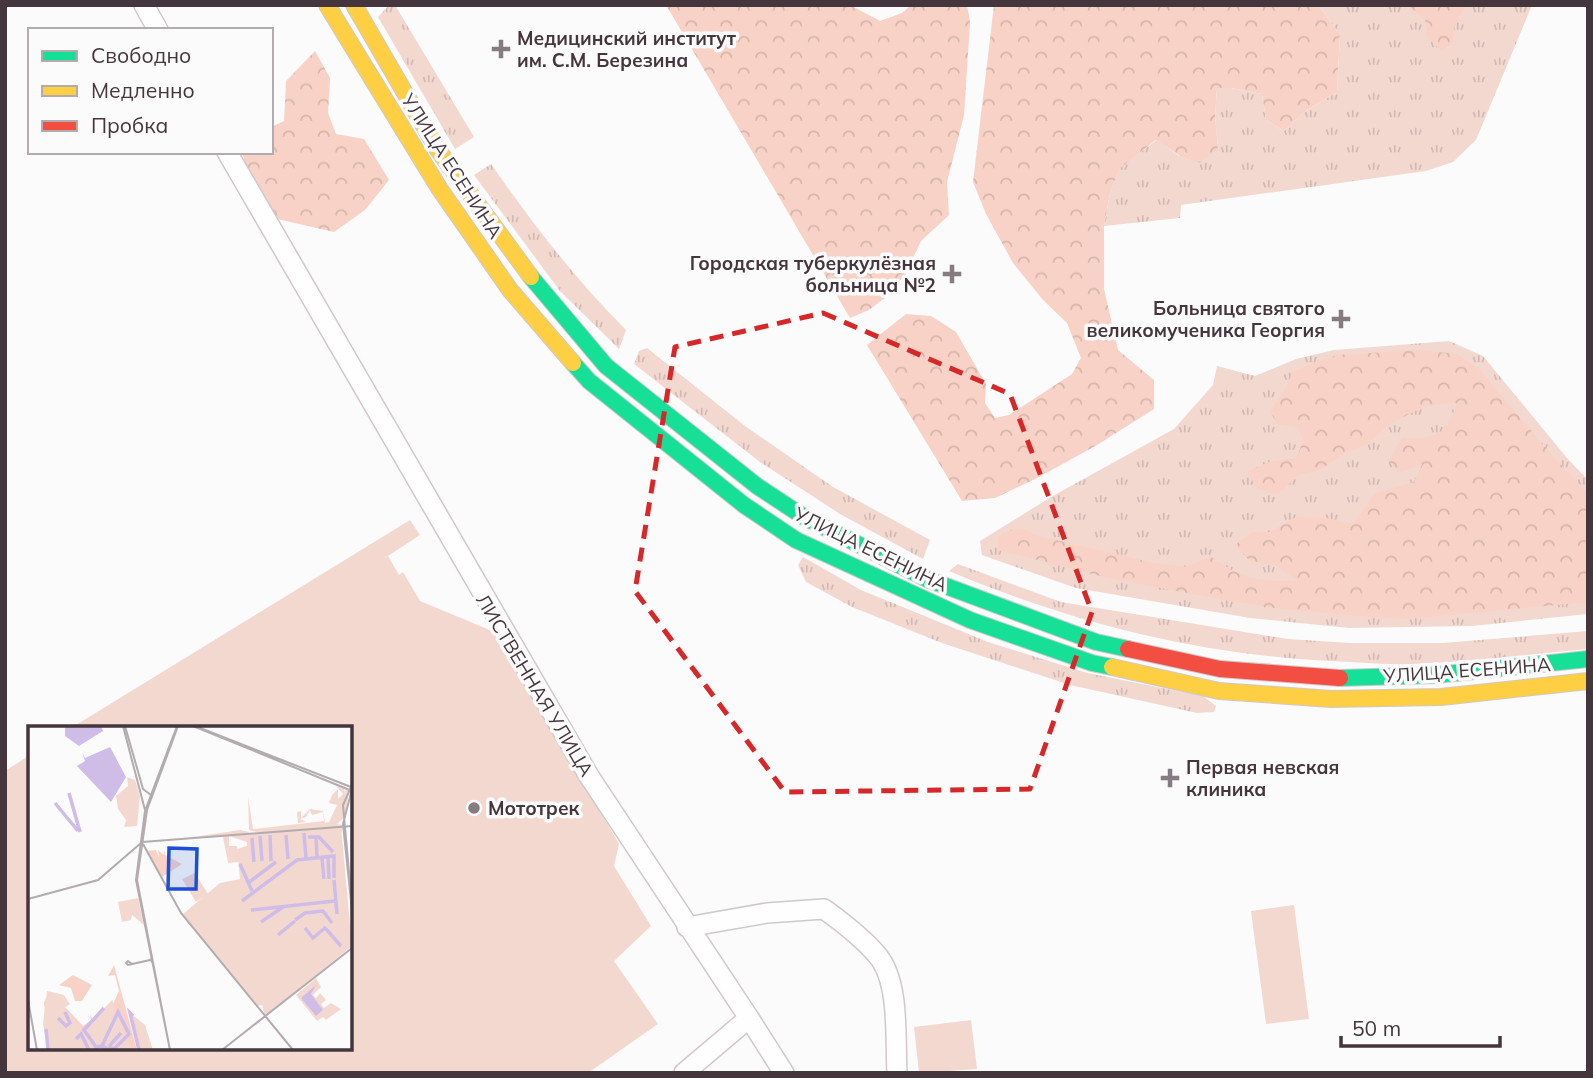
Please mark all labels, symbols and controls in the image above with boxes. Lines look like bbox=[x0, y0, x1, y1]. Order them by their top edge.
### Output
place label: Медицинский институт им. С.М. Березина bbox=[517, 26, 737, 72]
legend bbox=[28, 28, 273, 154]
marker: Медицинский институт им. С.М. Березина bbox=[491, 39, 511, 59]
text: Свободно bbox=[91, 42, 191, 68]
text: Медленно bbox=[91, 77, 195, 103]
street label: УЛИЦА ЕСЕНИНА bbox=[396, 88, 508, 243]
text: Пробка bbox=[91, 112, 168, 138]
place label: Городская туберкулёзная больница №2 bbox=[690, 251, 936, 297]
marker: Городская туберкулёзная больница №2 bbox=[942, 264, 962, 284]
place label: Больница святого великомученика Георгия bbox=[1086, 296, 1325, 342]
marker: Больница святого великомученика Георгия bbox=[1331, 309, 1351, 329]
street label: УЛИЦА ЕСЕНИНА bbox=[789, 501, 952, 597]
street label: ЛИСТВЕННАЯ УЛИЦА bbox=[471, 589, 599, 781]
street label: УЛИЦА ЕСЕНИНА bbox=[1381, 652, 1552, 688]
inset map bbox=[28, 726, 352, 1050]
place label: Первая невская клиника bbox=[1186, 755, 1339, 801]
marker: Первая невская клиника bbox=[1160, 768, 1180, 788]
place label: Мототрек bbox=[488, 796, 580, 820]
marker: Мототрек bbox=[466, 800, 482, 816]
scale bar bbox=[1341, 1004, 1500, 1048]
text: 50 m bbox=[1352, 1015, 1401, 1041]

